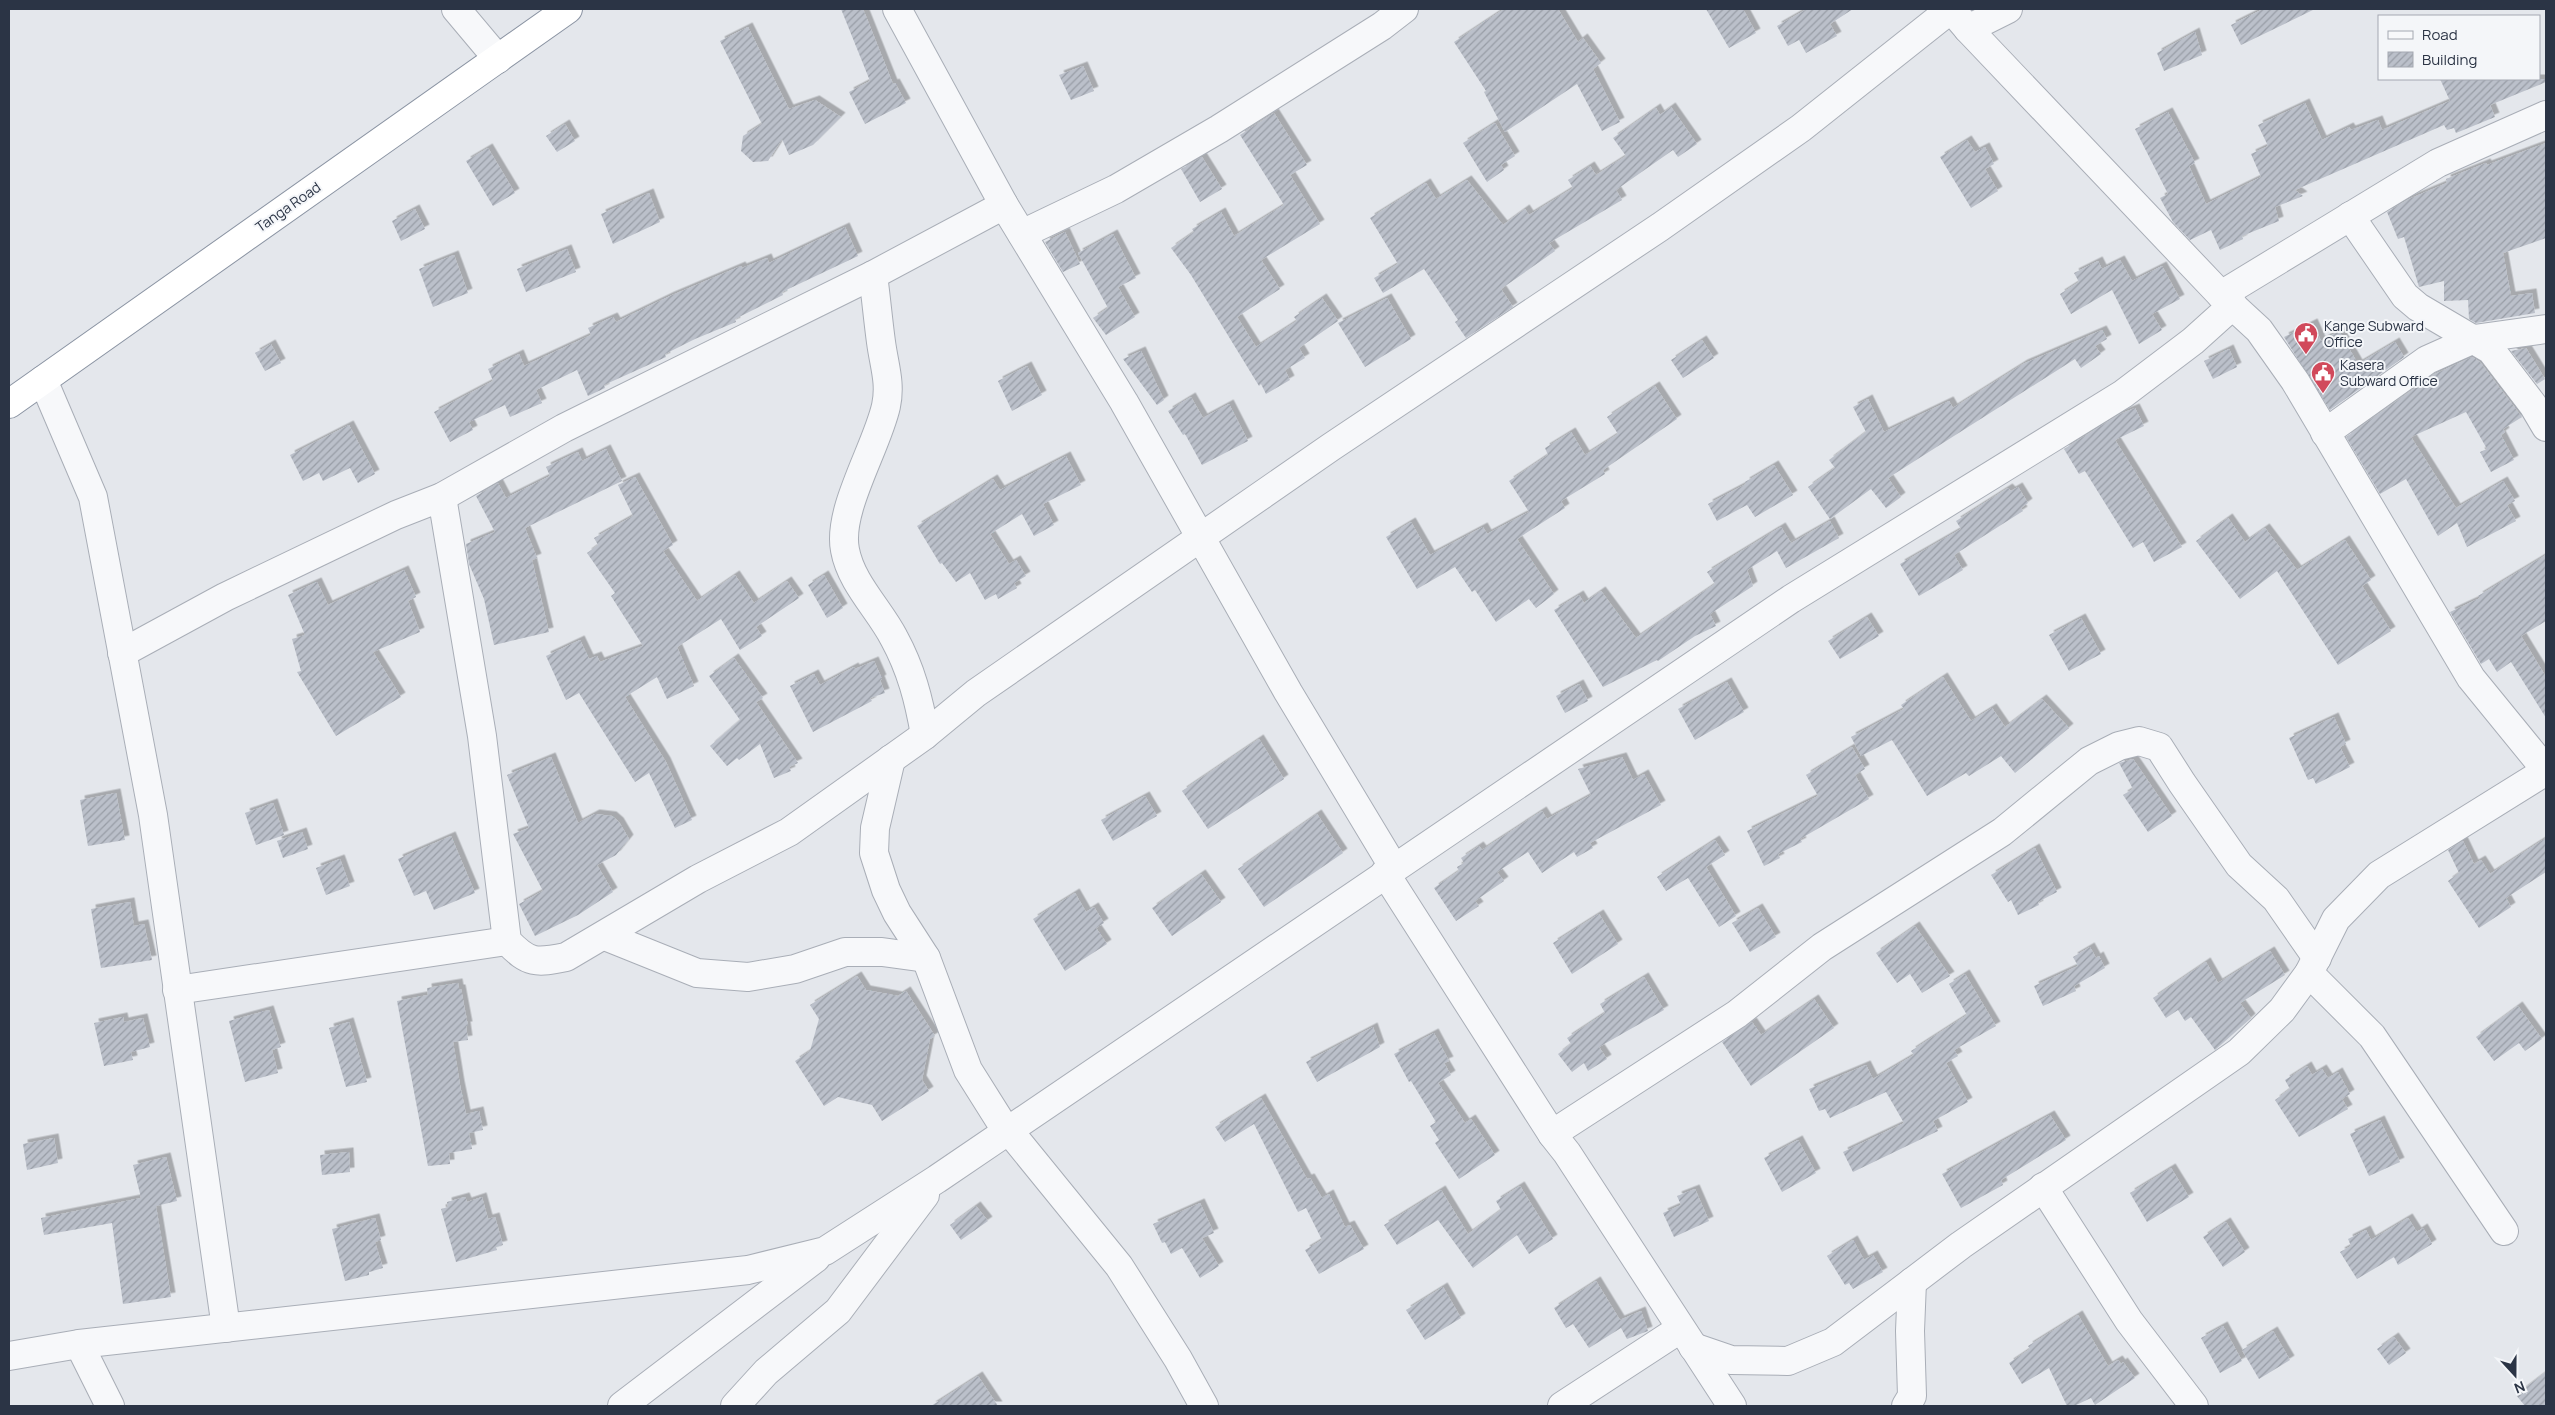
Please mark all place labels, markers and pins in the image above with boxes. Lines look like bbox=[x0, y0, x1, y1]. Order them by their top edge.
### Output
place label: Kange Subward Office bbox=[2324, 316, 2424, 351]
public building icon: Kange Subward Office bbox=[2293, 321, 2319, 355]
place label: Kasera Subward Office bbox=[2340, 355, 2438, 390]
public building icon: Kasera Subward Office bbox=[2310, 360, 2336, 394]

